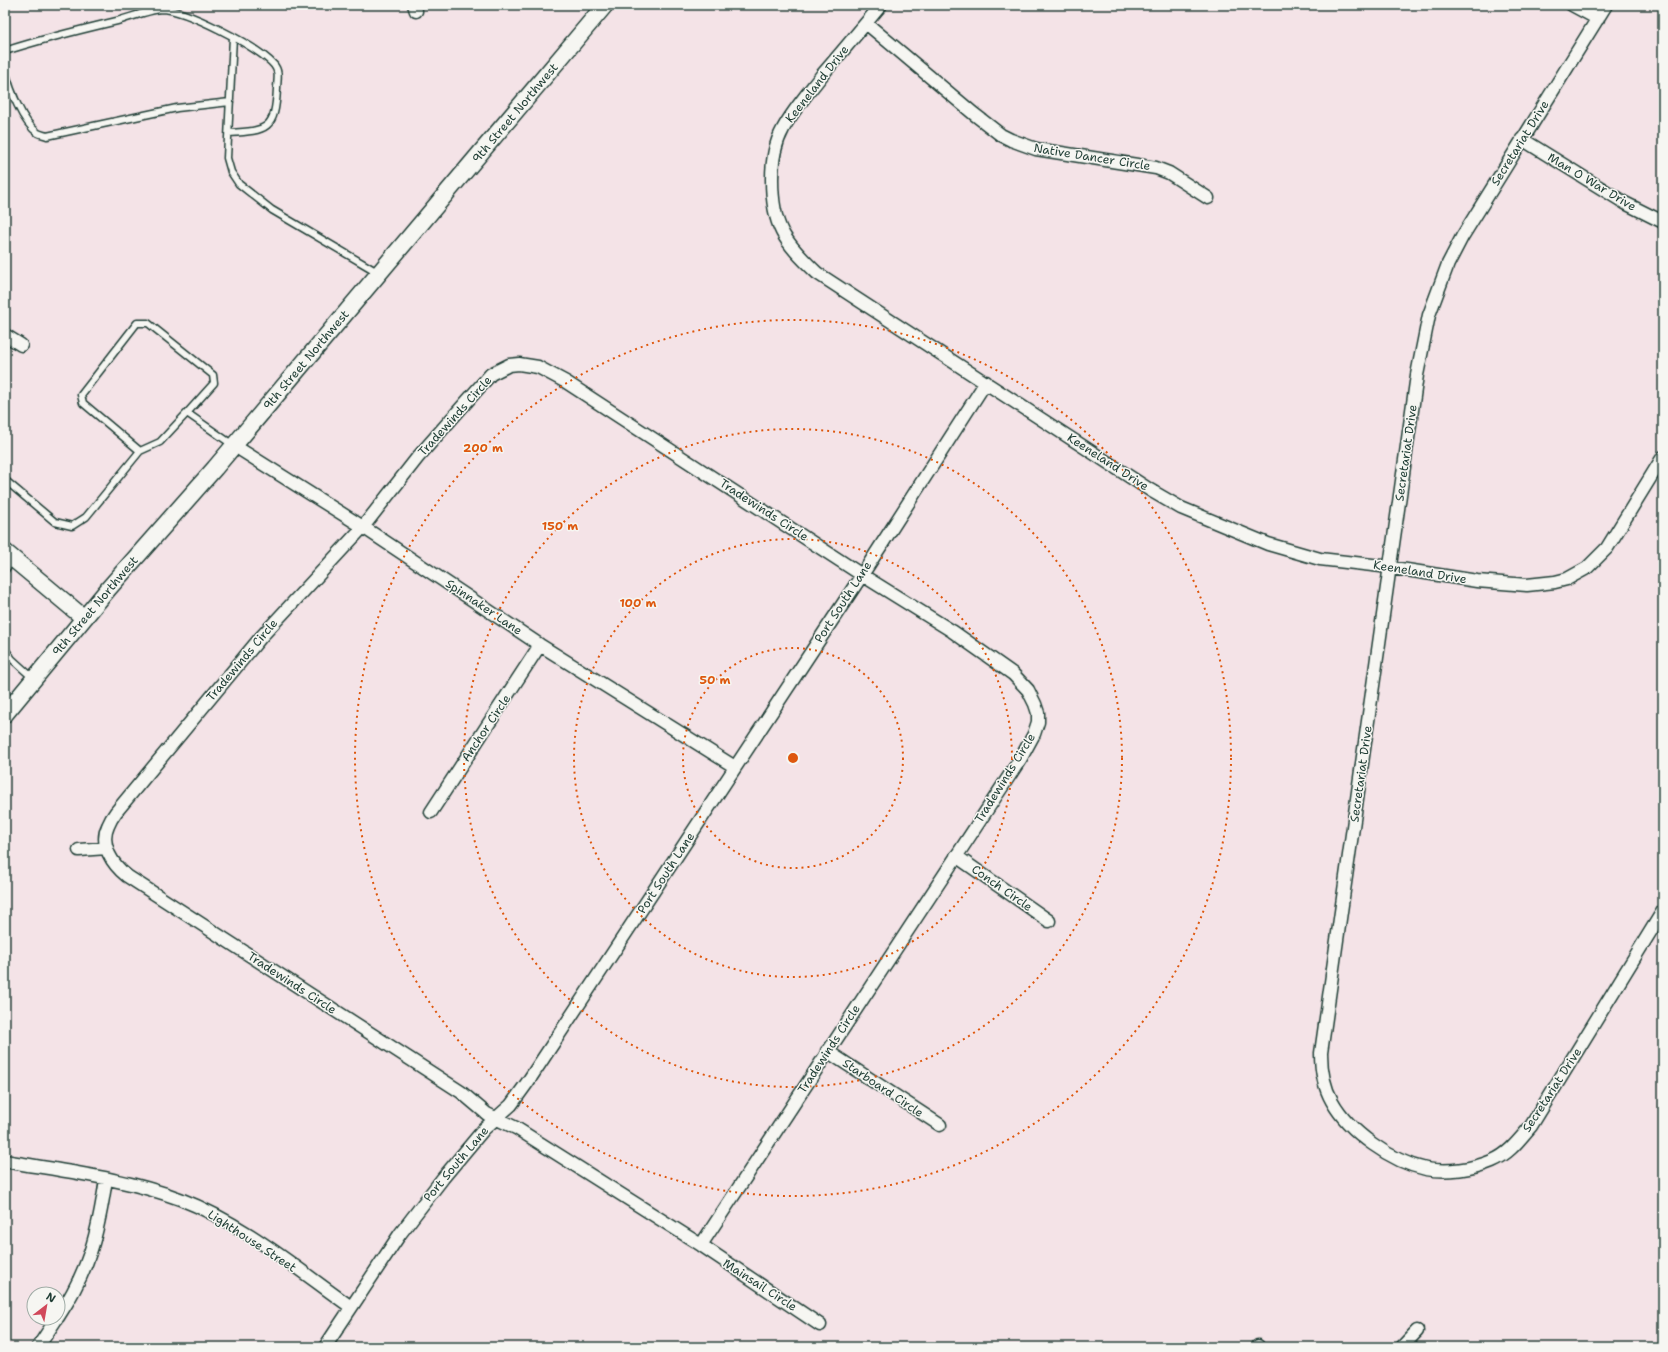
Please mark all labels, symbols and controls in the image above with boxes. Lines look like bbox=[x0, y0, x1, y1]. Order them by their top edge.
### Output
street label: Keeneland Drive bbox=[782, 42, 852, 126]
street label: 9th Street Northwest bbox=[468, 60, 562, 166]
street label: Secretariat Drive bbox=[1487, 97, 1553, 189]
street label: Native Dancer Circle bbox=[1033, 140, 1152, 174]
street label: Man O War Drive bbox=[1545, 149, 1639, 215]
street label: 9th Street Northwest bbox=[259, 307, 353, 413]
street label: Tradewinds Circle bbox=[415, 372, 495, 460]
street label: Secretariat Drive bbox=[1391, 403, 1421, 502]
street label: Keeneland Drive bbox=[1064, 430, 1152, 494]
text: 200 m bbox=[463, 440, 503, 456]
street label: Tradewinds Circle bbox=[717, 475, 812, 545]
text: 150 m bbox=[542, 518, 578, 534]
street label: 9th Street Northwest bbox=[48, 553, 142, 659]
street label: Keeneland Drive bbox=[1372, 557, 1468, 587]
street label: Port South Lane bbox=[811, 558, 875, 646]
street label: Spinnaker Lane bbox=[443, 575, 526, 639]
text: 100 m bbox=[620, 595, 657, 611]
street label: Tradewinds Circle bbox=[203, 615, 281, 705]
text: 50 m bbox=[700, 672, 731, 688]
street label: Anchor Circle bbox=[458, 691, 514, 765]
street label: Secretariat Drive bbox=[1346, 724, 1376, 823]
street label: Tradewinds Circle bbox=[971, 730, 1039, 826]
centre of rings bbox=[786, 751, 800, 765]
street label: Port South Lane bbox=[634, 829, 698, 917]
street label: Conch Circle bbox=[968, 861, 1036, 915]
street label: Tradewinds Circle bbox=[245, 948, 340, 1018]
street label: Tradewinds Circle bbox=[794, 1001, 864, 1096]
street label: Secretariat Drive bbox=[1519, 1045, 1585, 1135]
street label: Starboard Circle bbox=[839, 1055, 927, 1121]
street label: Port South Lane bbox=[420, 1123, 492, 1205]
street label: Lighthouse Street bbox=[205, 1206, 299, 1276]
street label: Mainsail Circle bbox=[720, 1255, 800, 1315]
north arrow bbox=[26, 1286, 66, 1326]
text: N bbox=[43, 1289, 59, 1307]

